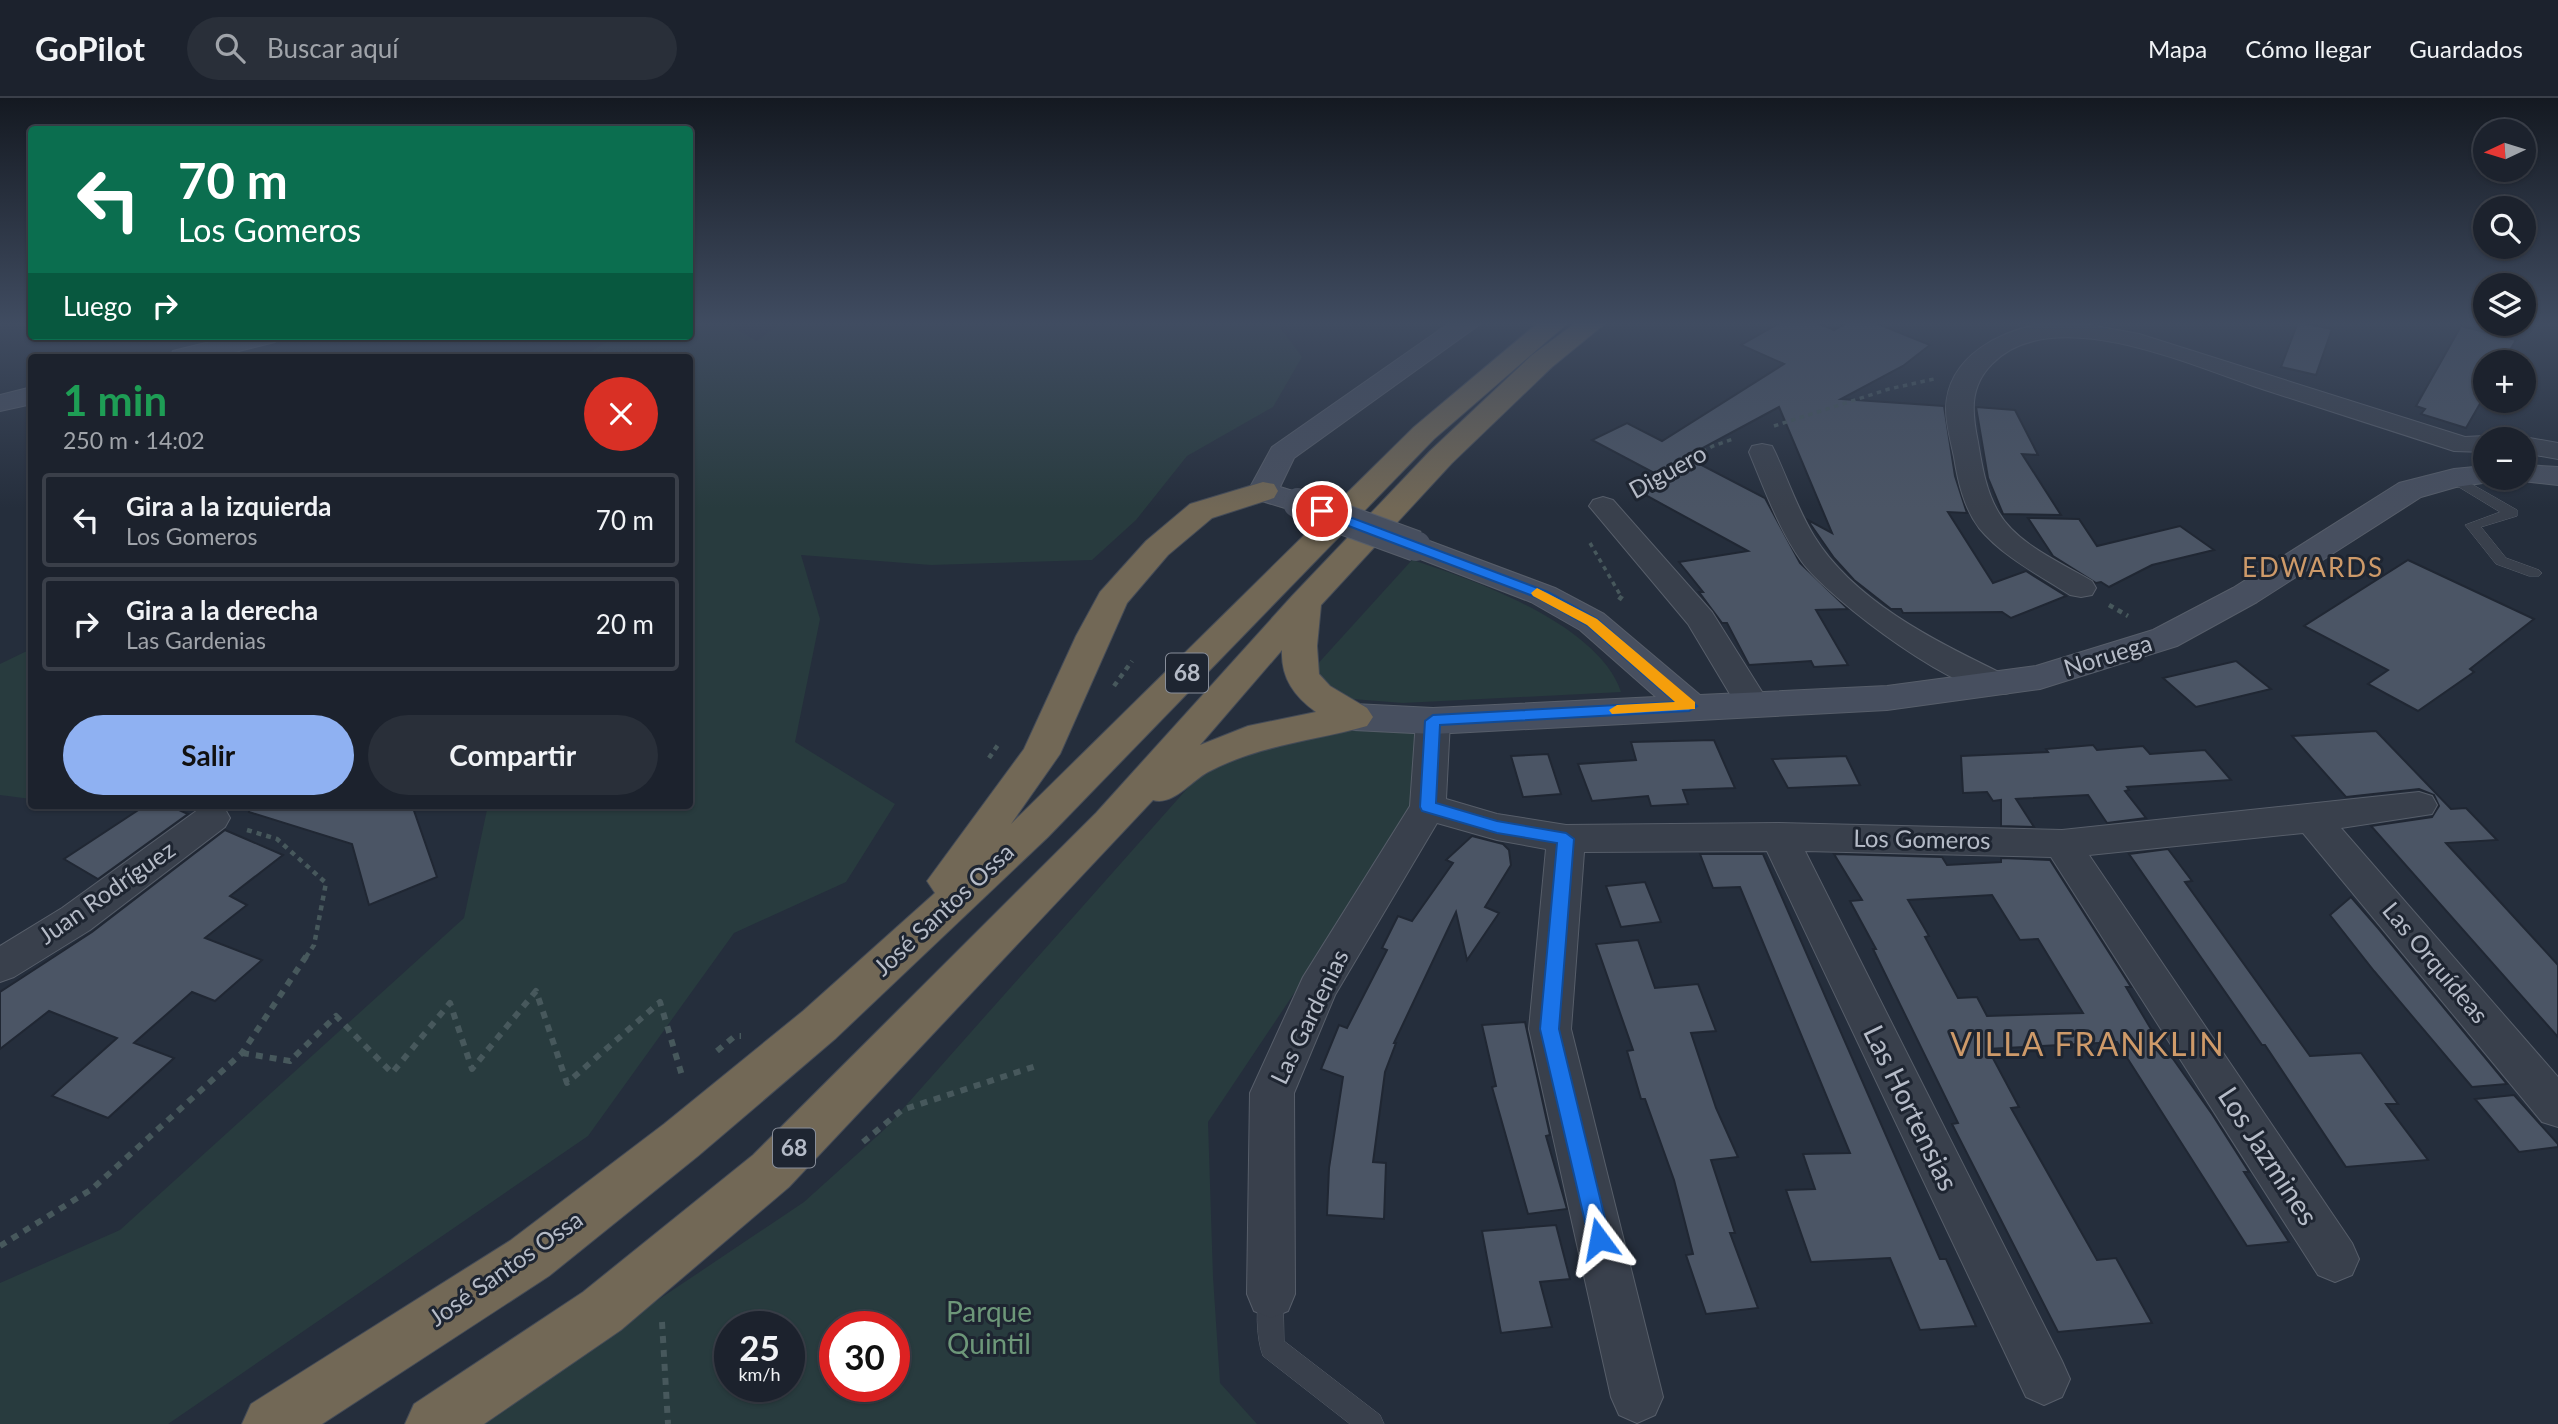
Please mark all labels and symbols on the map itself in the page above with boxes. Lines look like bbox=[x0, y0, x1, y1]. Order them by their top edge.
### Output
north arrow bbox=[2473, 119, 2536, 182]
street label: Diguero bbox=[1623, 438, 1711, 504]
pin bbox=[1292, 481, 1352, 541]
district label: EDWARDS bbox=[2242, 551, 2384, 583]
street label: Noruega bbox=[2060, 627, 2155, 682]
road number: 68 bbox=[1166, 653, 1208, 692]
street label: Los Gomeros bbox=[1853, 823, 1991, 854]
street label: Juan Rodríguez bbox=[32, 834, 180, 949]
street label: José Santos Ossa bbox=[867, 837, 1019, 981]
street label: Las Orquídeas bbox=[2377, 896, 2495, 1028]
street label: Las Gardenias bbox=[1264, 944, 1354, 1088]
street label: Las Hortensias bbox=[1857, 1019, 1967, 1196]
district label: VILLA FRANKLIN bbox=[1950, 1024, 2226, 1063]
street label: Los Jazmines bbox=[2212, 1080, 2326, 1231]
road number: 68 bbox=[773, 1128, 815, 1168]
position arrow bbox=[1562, 1202, 1636, 1276]
street label: José Santos Ossa bbox=[423, 1204, 588, 1332]
park label: Parque Quintil bbox=[946, 1294, 1032, 1360]
speed limit sign: 30 bbox=[819, 1311, 910, 1402]

